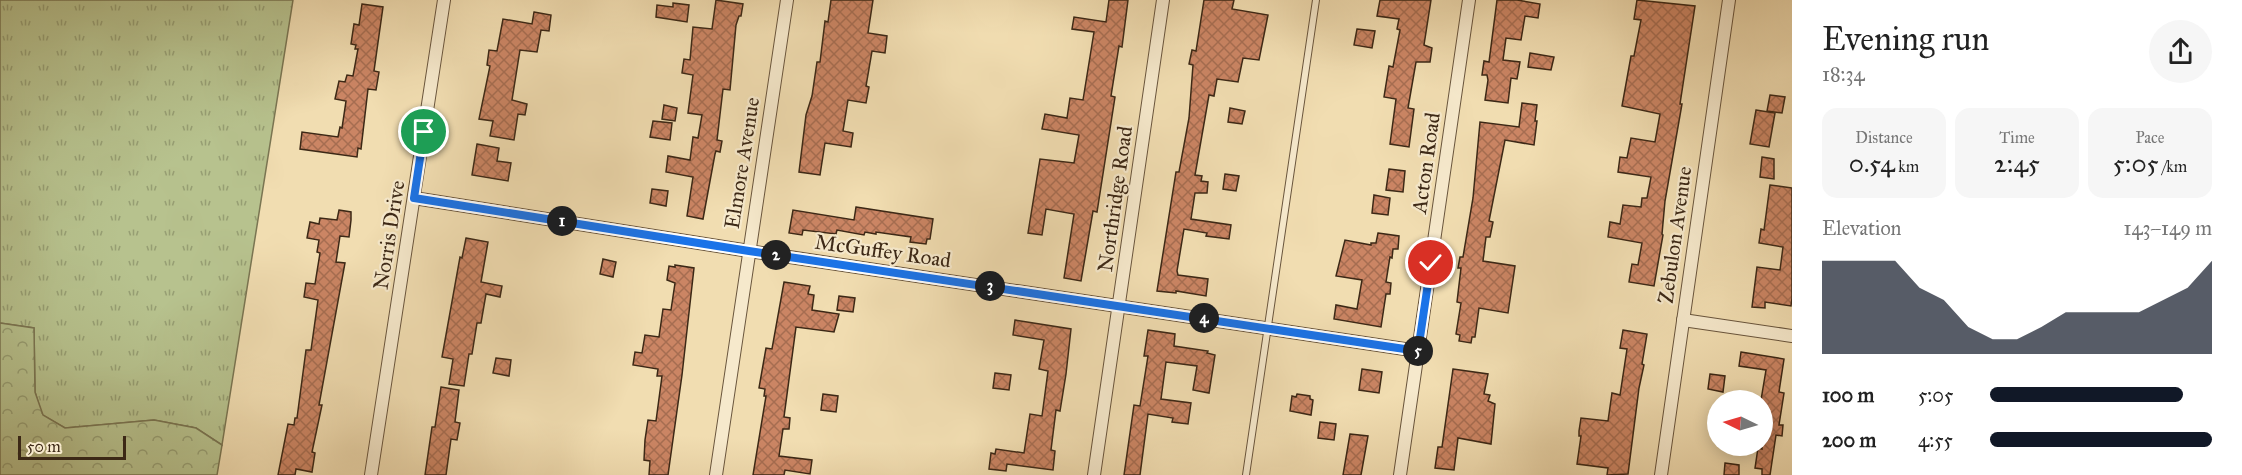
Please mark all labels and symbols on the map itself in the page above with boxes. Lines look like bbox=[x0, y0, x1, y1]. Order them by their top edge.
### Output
street label: Elmore Avenue bbox=[719, 95, 765, 231]
pin bbox=[398, 106, 449, 157]
street label: Acton Road bbox=[1406, 110, 1446, 216]
street label: Northridge Road bbox=[1092, 124, 1138, 274]
street label: Zebulon Avenue bbox=[1652, 164, 1698, 305]
street label: Norris Drive bbox=[368, 178, 411, 292]
pin: 1 bbox=[547, 206, 577, 236]
street label: McGuffey Road bbox=[813, 229, 953, 273]
pin bbox=[1405, 237, 1456, 288]
pin: 2 bbox=[761, 240, 791, 270]
pin: 3 bbox=[975, 271, 1005, 301]
pin: 4 bbox=[1189, 303, 1219, 333]
pin: 5 bbox=[1403, 336, 1433, 366]
north arrow bbox=[1707, 390, 1773, 456]
scale bar bbox=[18, 433, 126, 460]

